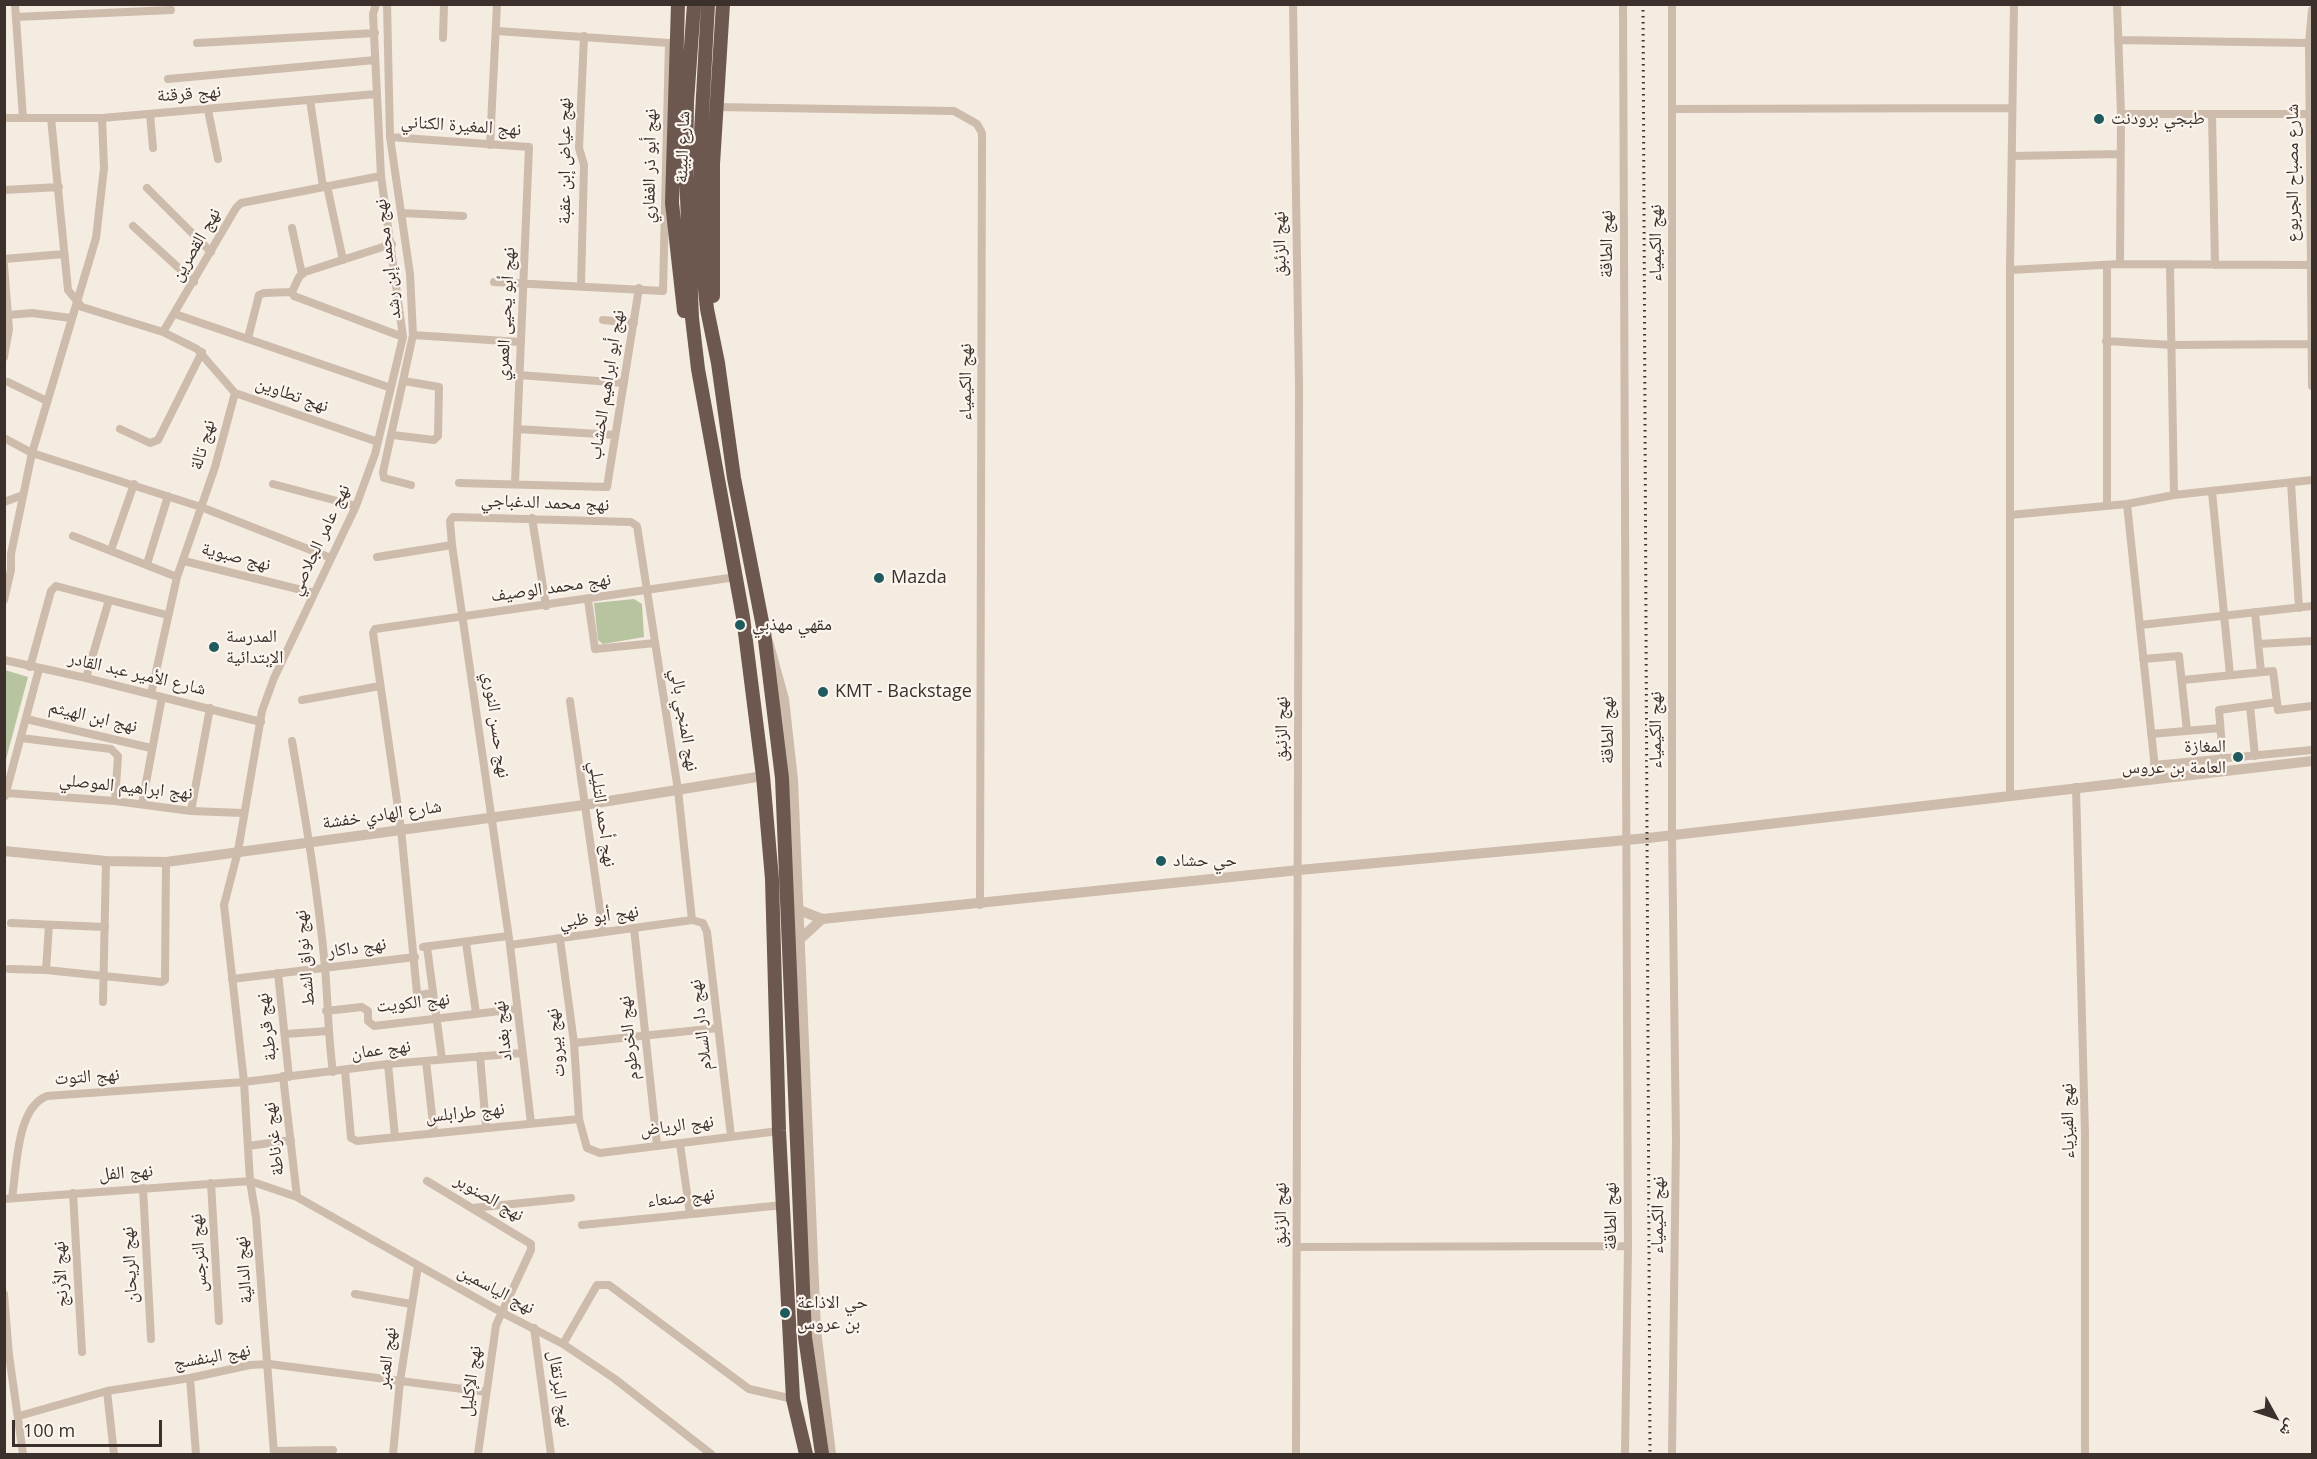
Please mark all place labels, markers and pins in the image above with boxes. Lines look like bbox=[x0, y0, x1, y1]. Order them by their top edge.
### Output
place label: طبجي برودنت bbox=[2111, 108, 2205, 130]
marker: طبجي برودنت bbox=[2092, 112, 2106, 126]
place label: Mazda bbox=[891, 567, 947, 589]
marker: Mazda bbox=[872, 571, 886, 585]
place label: مقهي مهذبي bbox=[752, 614, 832, 636]
marker: مقهي مهذبي bbox=[733, 618, 747, 632]
place label: المدرسة الإبتدائية bbox=[226, 626, 283, 668]
marker: المدرسة الإبتدائية bbox=[207, 640, 221, 654]
place label: KMT - Backstage bbox=[835, 681, 972, 703]
marker: KMT - Backstage bbox=[816, 685, 830, 699]
place label: المغازة العامة بن عروس bbox=[2122, 736, 2226, 778]
marker: المغازة العامة بن عروس bbox=[2231, 750, 2245, 764]
place label: حي حشاد bbox=[1173, 850, 1237, 872]
marker: حي حشاد bbox=[1154, 854, 1168, 868]
place label: حي الاذاعة بن عروس bbox=[797, 1292, 868, 1334]
marker: حي الاذاعة بن عروس bbox=[778, 1306, 792, 1320]

